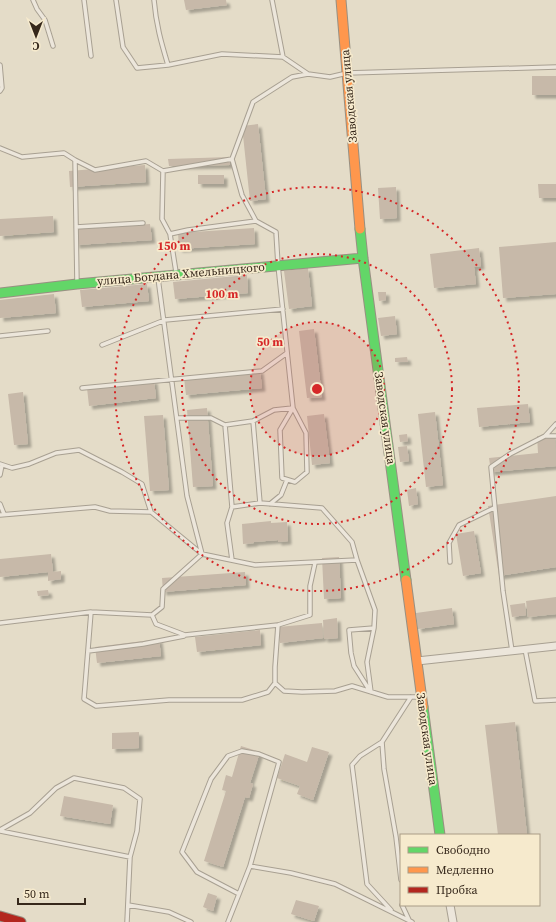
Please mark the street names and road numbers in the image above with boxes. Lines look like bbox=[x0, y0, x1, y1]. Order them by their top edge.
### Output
street label: Заводская улица bbox=[337, 48, 361, 143]
street label: улица Богдана Хмельницкого bbox=[97, 259, 266, 289]
street label: Заводская улица bbox=[371, 371, 400, 466]
street label: Заводская улица bbox=[413, 692, 442, 787]

